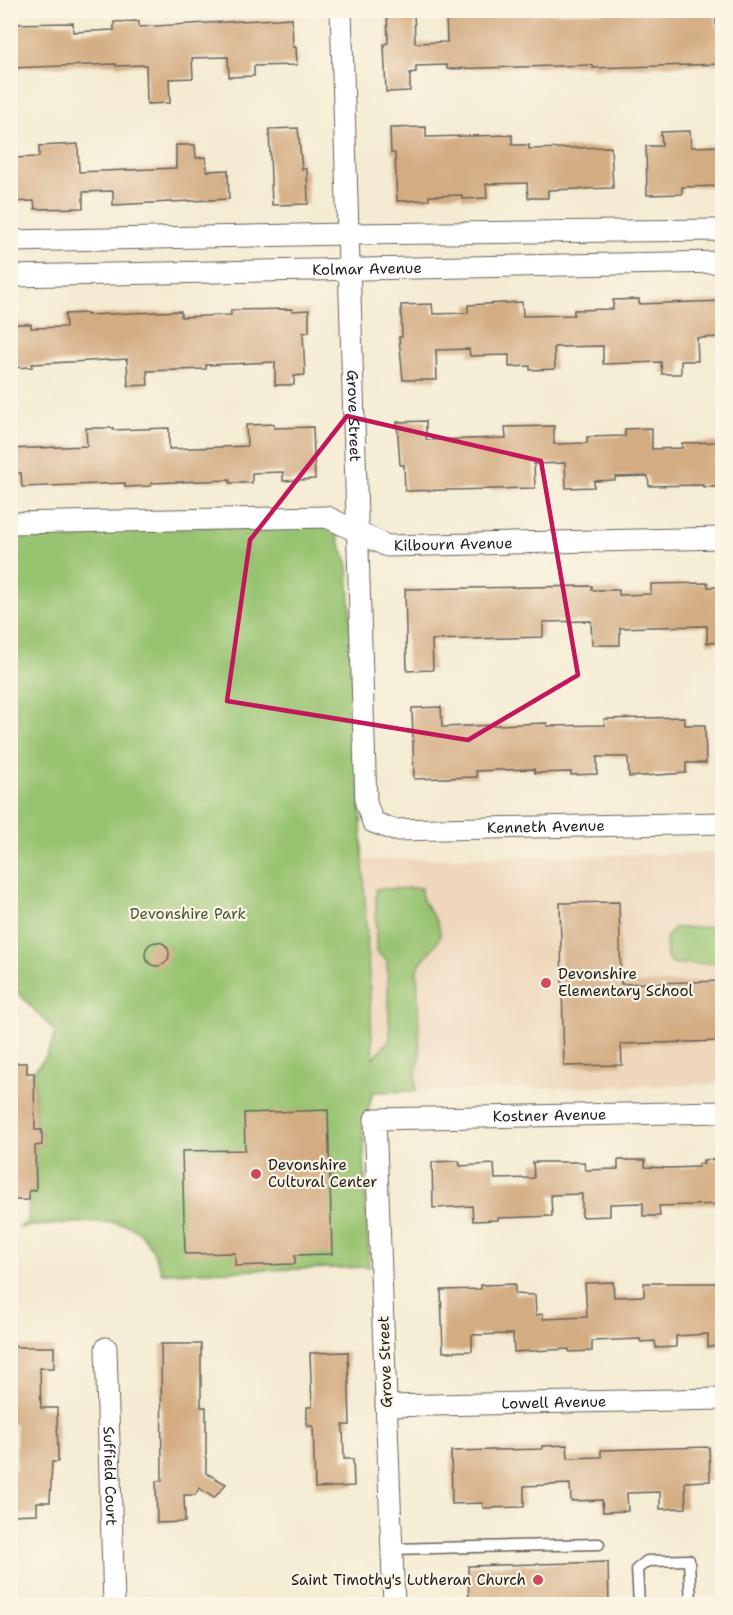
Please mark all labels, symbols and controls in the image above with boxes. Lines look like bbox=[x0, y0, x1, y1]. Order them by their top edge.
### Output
street label: Kolmar Avenue bbox=[312, 258, 422, 280]
street label: Grove Street bbox=[342, 369, 365, 462]
street label: Kilbourn Avenue bbox=[394, 533, 513, 556]
street label: Kenneth Avenue bbox=[487, 816, 605, 838]
park label: Devonshire Park bbox=[130, 904, 246, 924]
place label: Devonshire Elementary School bbox=[558, 964, 694, 1001]
marker: Devonshire Elementary School bbox=[539, 976, 553, 990]
street label: Kostner Avenue bbox=[492, 1104, 607, 1127]
place label: Devonshire Cultural Center bbox=[268, 1155, 377, 1192]
marker: Devonshire Cultural Center bbox=[249, 1167, 263, 1181]
street label: Grove Street bbox=[373, 1316, 397, 1408]
street label: Lowell Avenue bbox=[501, 1391, 607, 1414]
street label: Suffield Court bbox=[98, 1426, 122, 1526]
place label: Saint Timothy's Lutheran Church bbox=[291, 1570, 526, 1590]
marker: Saint Timothy's Lutheran Church bbox=[531, 1573, 545, 1587]

